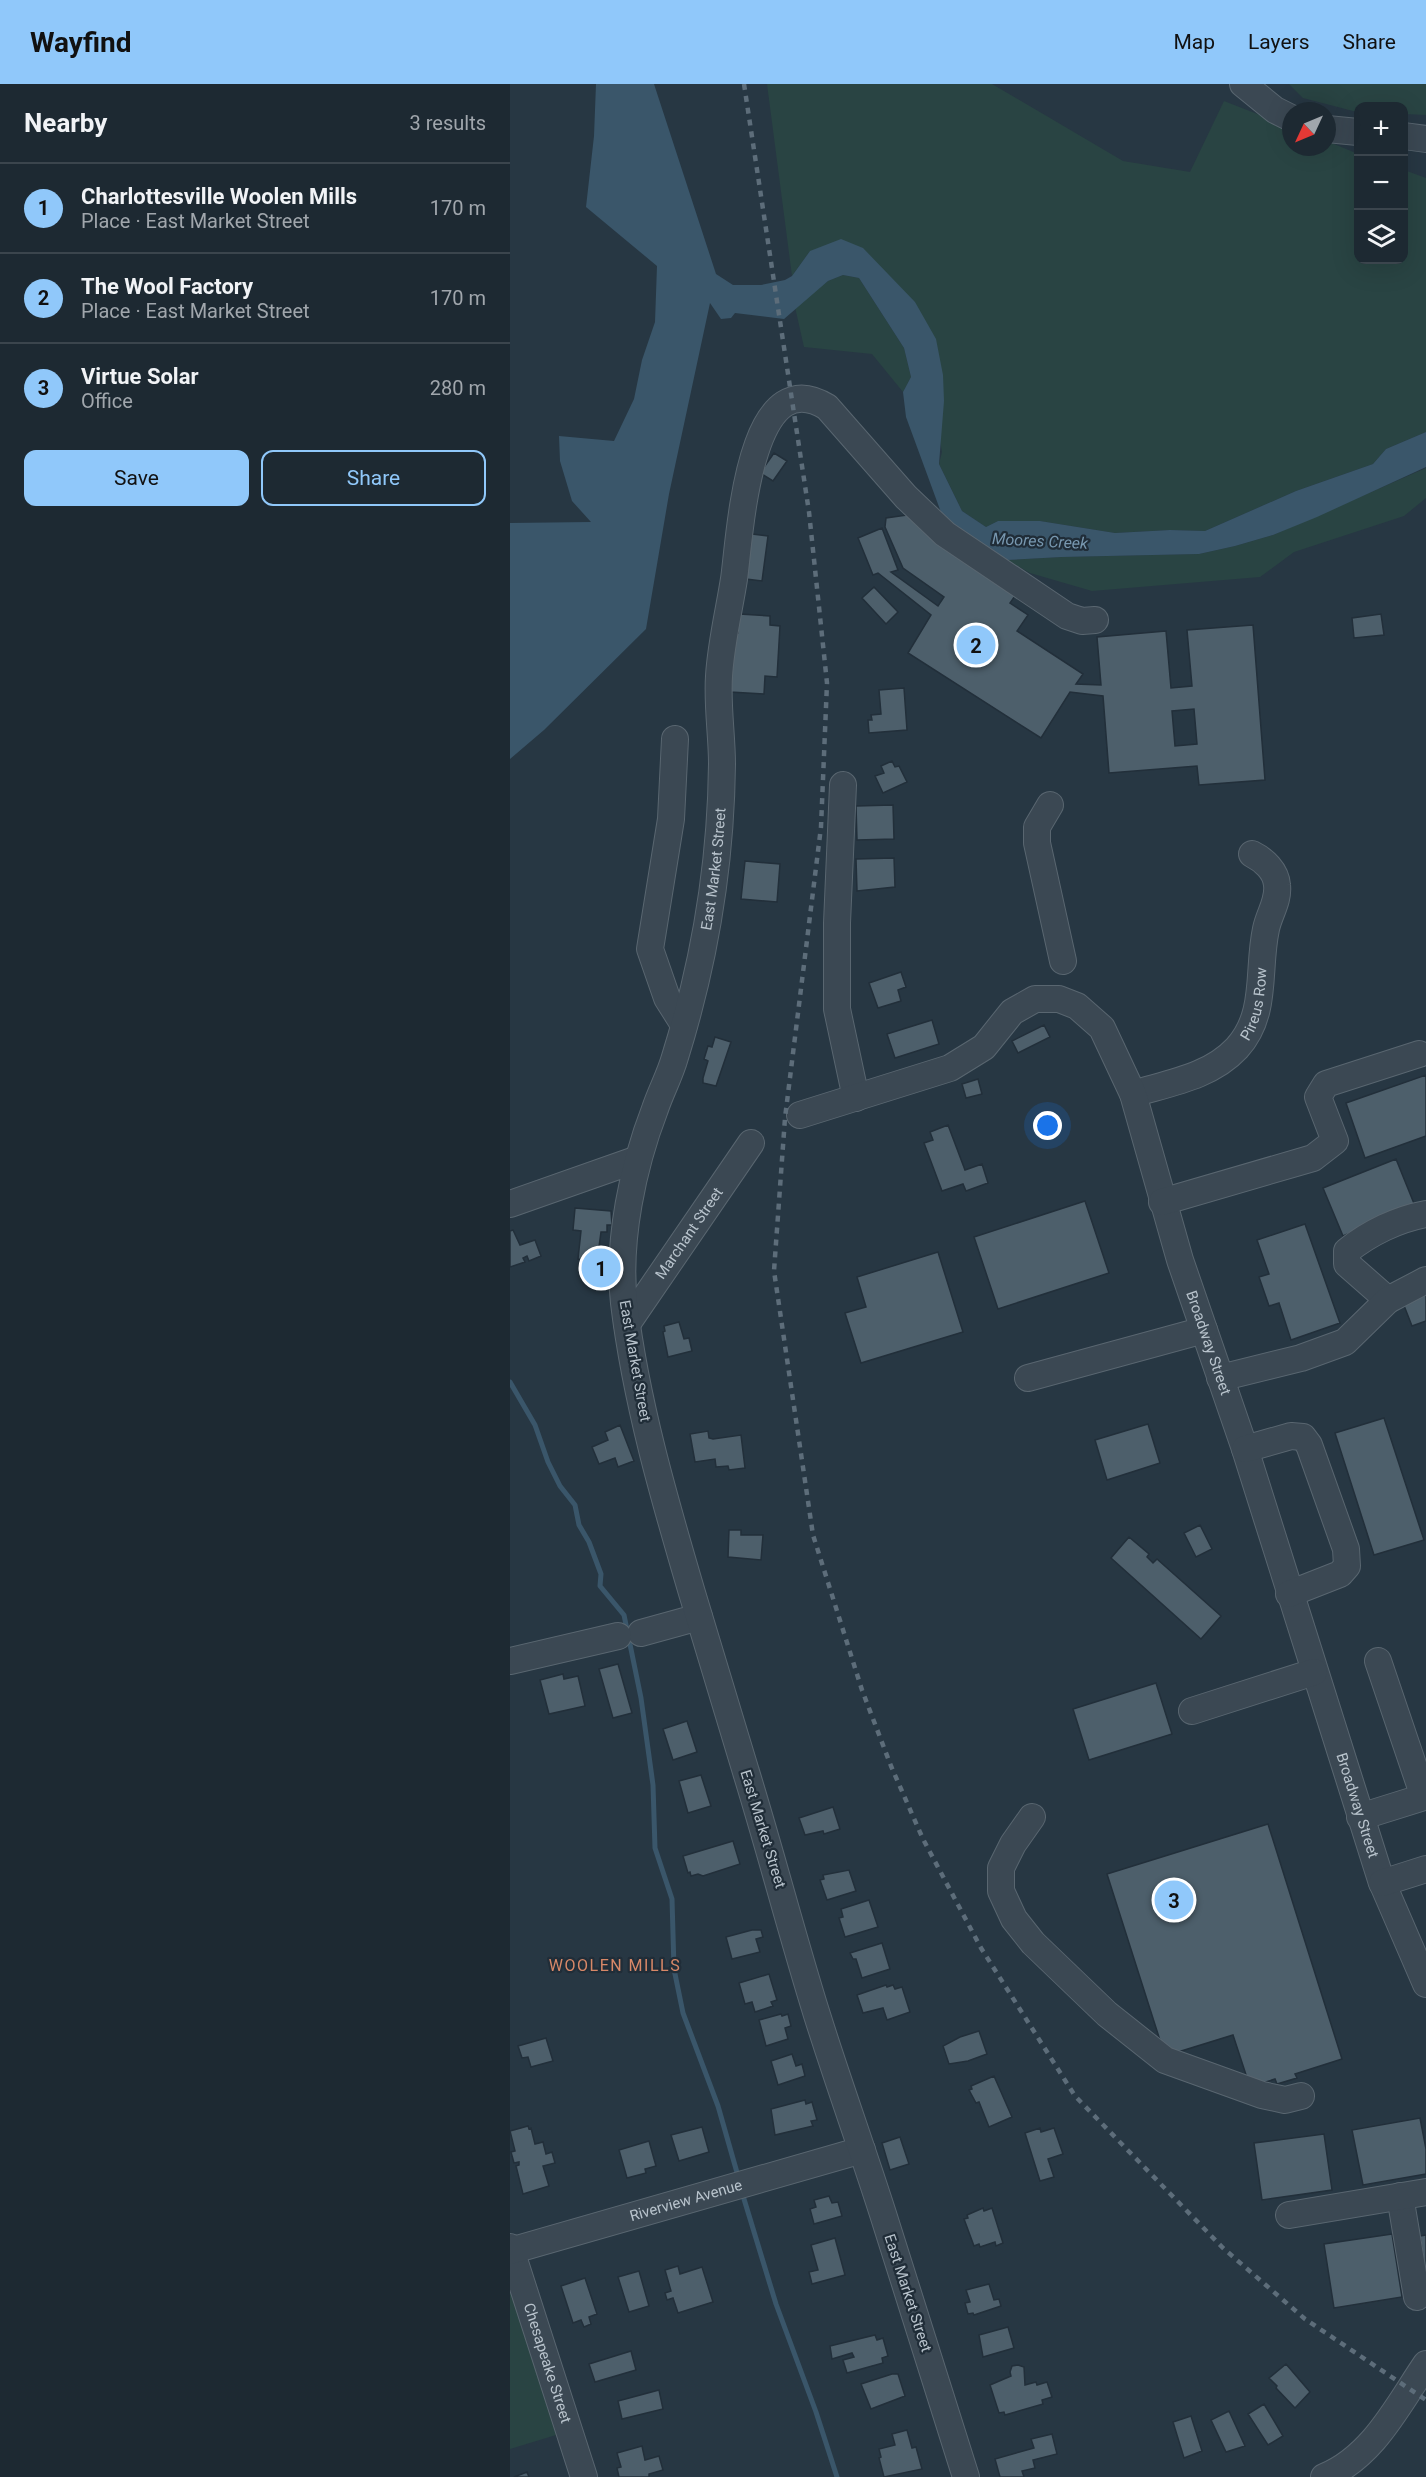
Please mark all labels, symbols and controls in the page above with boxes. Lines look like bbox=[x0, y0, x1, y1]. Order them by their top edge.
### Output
text: Wayfind bbox=[30, 26, 131, 59]
text: Map bbox=[1173, 30, 1215, 54]
text: Layers bbox=[1248, 30, 1309, 54]
text: Share bbox=[1342, 30, 1396, 54]
north arrow bbox=[1282, 102, 1336, 156]
map controls bbox=[1354, 102, 1408, 264]
button: + bbox=[1354, 102, 1408, 156]
text: Nearby bbox=[24, 108, 107, 138]
text: 3 results bbox=[410, 111, 486, 135]
button: − bbox=[1354, 156, 1408, 210]
text: Charlottesville Woolen Mills bbox=[81, 184, 357, 209]
text: 1 bbox=[38, 196, 49, 220]
text: 170 m bbox=[430, 196, 486, 220]
text: Place · East Market Street bbox=[81, 209, 310, 233]
button: layers bbox=[1354, 210, 1408, 264]
text: The Wool Factory bbox=[81, 274, 253, 299]
text: 2 bbox=[38, 286, 49, 310]
text: 170 m bbox=[430, 286, 486, 310]
text: Place · East Market Street bbox=[81, 299, 310, 323]
text: Virtue Solar bbox=[81, 364, 199, 389]
text: 3 bbox=[38, 376, 49, 400]
text: 280 m bbox=[430, 376, 486, 400]
text: Office bbox=[81, 389, 133, 413]
button: Save bbox=[24, 450, 249, 506]
button: Share bbox=[261, 450, 486, 506]
water label: Moores Creek bbox=[992, 529, 1090, 553]
pin: 2 bbox=[956, 622, 996, 668]
street label: East Market Street bbox=[697, 807, 730, 932]
street label: Pireus Row bbox=[1236, 967, 1271, 1044]
your location bbox=[1033, 1111, 1062, 1140]
street label: Marchant Street bbox=[651, 1184, 727, 1283]
pin: 1 bbox=[582, 1246, 620, 1290]
street label: Broadway Street bbox=[1182, 1288, 1235, 1397]
street label: East Market Street bbox=[615, 1299, 655, 1423]
street label: Broadway Street bbox=[1332, 1751, 1383, 1860]
street label: East Market Street bbox=[736, 1768, 790, 1891]
pin: 3 bbox=[1154, 1878, 1194, 1922]
district label: WOOLEN MILLS bbox=[549, 1956, 681, 1975]
street label: Riverview Avenue bbox=[628, 2176, 744, 2225]
street label: East Market Street bbox=[880, 2232, 936, 2354]
street label: Chesapeake Street bbox=[520, 2301, 575, 2426]

